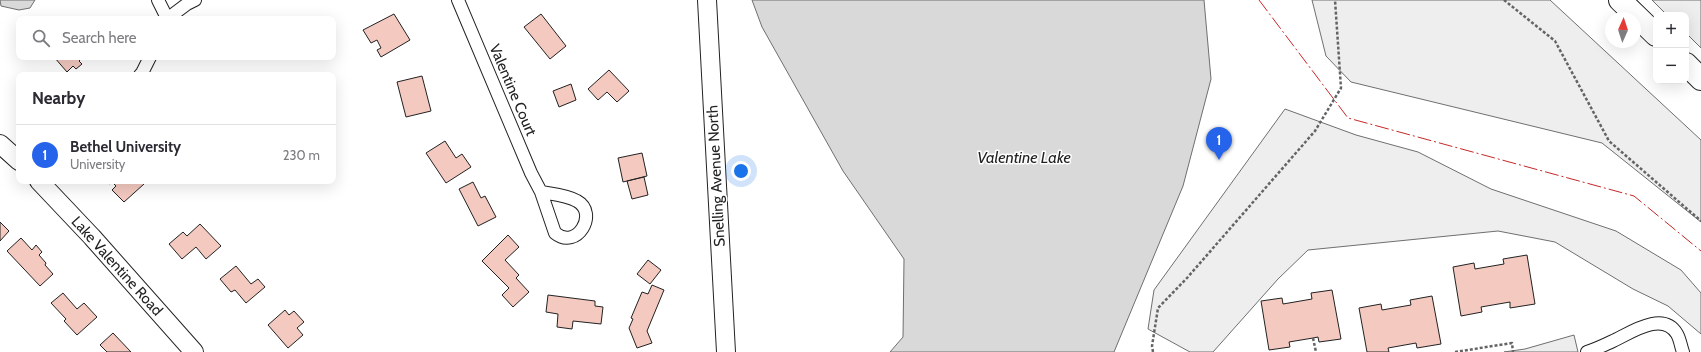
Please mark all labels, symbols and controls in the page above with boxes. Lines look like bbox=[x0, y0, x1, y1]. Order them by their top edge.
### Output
north arrow bbox=[1605, 12, 1641, 48]
map controls bbox=[1653, 12, 1689, 84]
button: + bbox=[1653, 12, 1689, 48]
search box bbox=[16, 16, 336, 60]
icon: search bbox=[30, 27, 52, 49]
text: Search here bbox=[62, 29, 137, 47]
street label: Valentine Court bbox=[486, 41, 540, 139]
button: − bbox=[1653, 48, 1689, 84]
text: Nearby bbox=[32, 88, 85, 108]
street label: Snelling Avenue North bbox=[703, 105, 729, 247]
pin: 1 bbox=[1206, 127, 1232, 160]
text: Bethel University bbox=[70, 138, 181, 156]
text: 1 bbox=[43, 147, 47, 163]
text: 230 m bbox=[283, 147, 320, 163]
water label: Valentine Lake bbox=[977, 148, 1071, 167]
text: University bbox=[70, 156, 125, 172]
your location bbox=[731, 161, 751, 181]
street label: Lake Valentine Road bbox=[68, 213, 166, 319]

